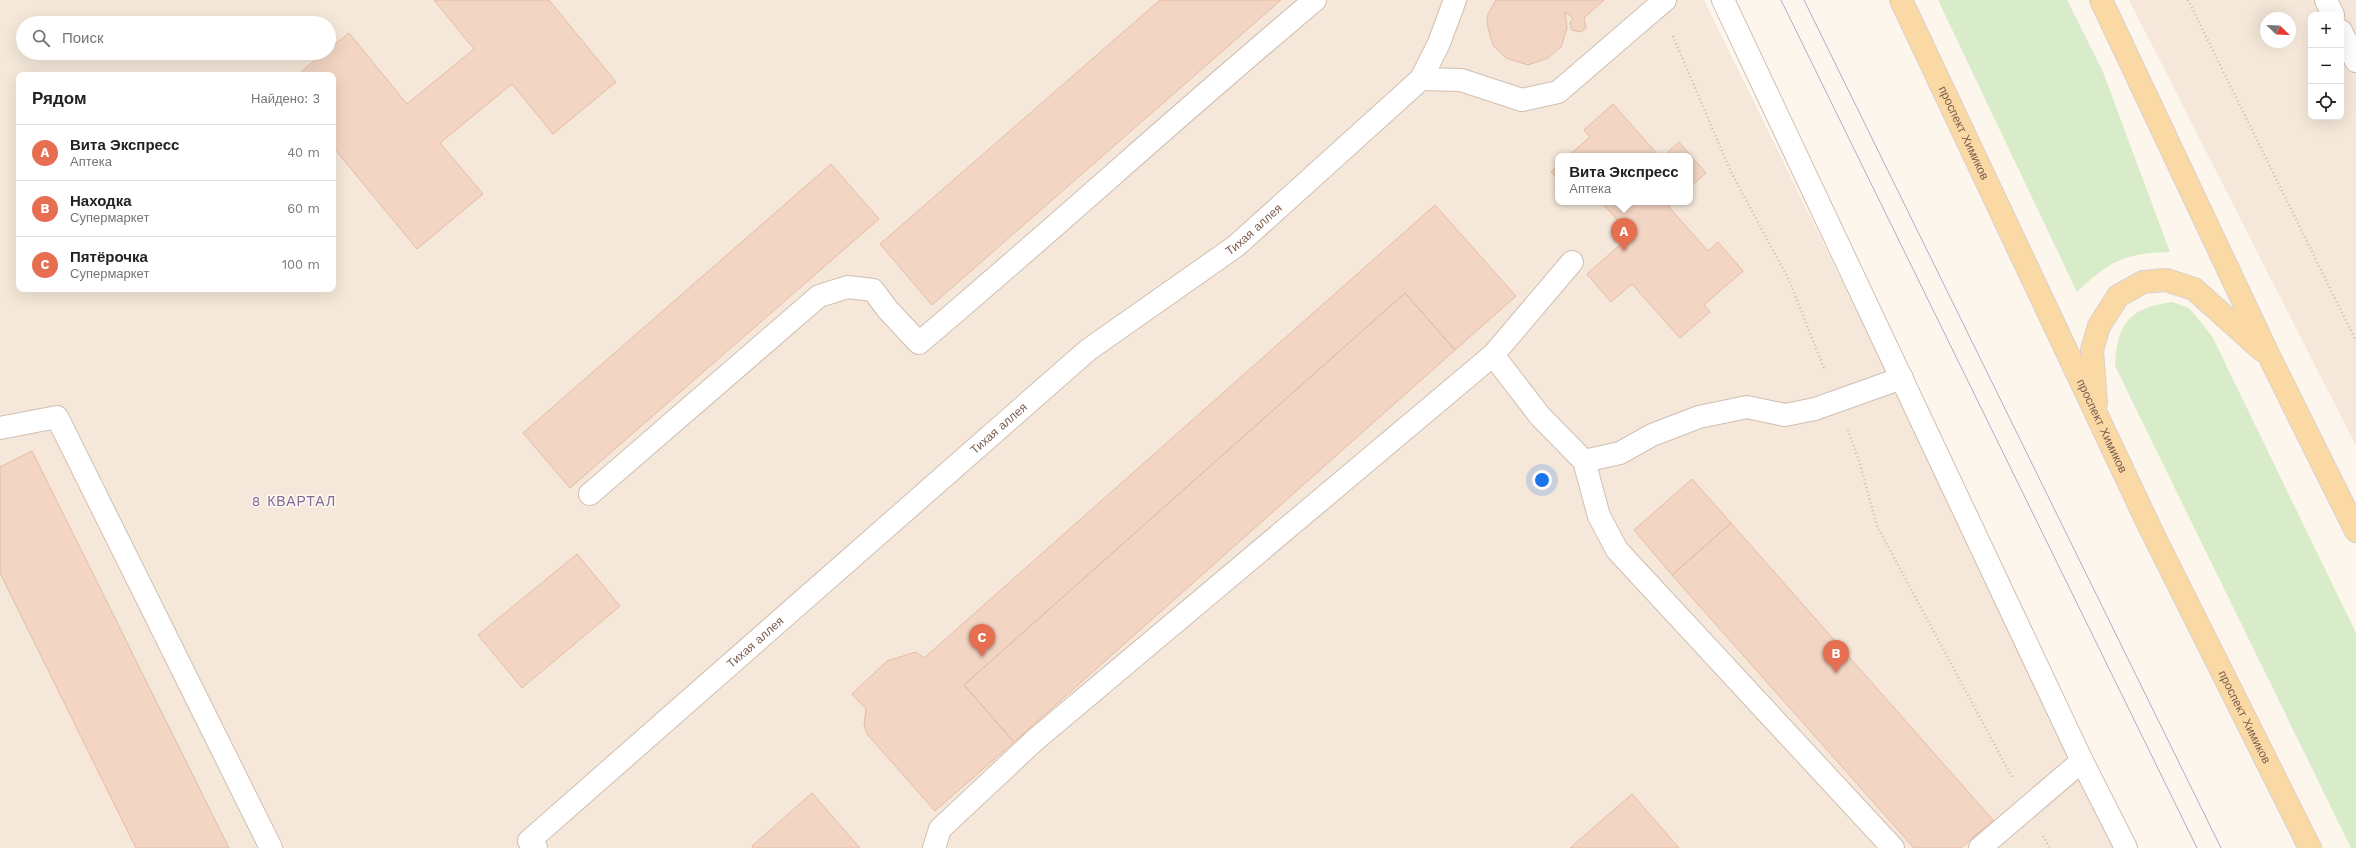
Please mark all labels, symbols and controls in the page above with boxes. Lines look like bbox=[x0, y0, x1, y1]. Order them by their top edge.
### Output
north arrow bbox=[2260, 12, 2296, 48]
map controls bbox=[2308, 12, 2344, 120]
button: + bbox=[2308, 12, 2344, 48]
search box bbox=[16, 16, 336, 60]
icon: search bbox=[30, 27, 52, 49]
text: Поиск bbox=[62, 29, 104, 47]
button: − bbox=[2308, 48, 2344, 84]
street label: проспект Химиков bbox=[1936, 84, 1992, 182]
button: locate bbox=[2308, 84, 2344, 120]
text: Рядом bbox=[32, 88, 87, 108]
text: Найдено: 3 bbox=[251, 91, 320, 106]
text: Вита Экспресс bbox=[70, 136, 179, 154]
text: A bbox=[41, 145, 49, 160]
text: 40 m bbox=[287, 145, 320, 160]
popup bbox=[1555, 153, 1693, 205]
text: Аптека bbox=[70, 154, 112, 169]
text: Вита Экспресс bbox=[1569, 163, 1679, 181]
text: Аптека bbox=[1569, 181, 1611, 196]
text: Находка bbox=[70, 192, 131, 210]
text: B bbox=[41, 201, 49, 216]
text: 60 m bbox=[287, 201, 320, 216]
street label: Тихая аллея bbox=[1223, 201, 1285, 258]
text: Супермаркет bbox=[70, 210, 149, 225]
pin: A bbox=[1611, 218, 1637, 251]
text: Пятёрочка bbox=[70, 248, 148, 266]
text: C bbox=[41, 257, 49, 272]
text: 100 m bbox=[282, 257, 320, 272]
text: Супермаркет bbox=[70, 266, 149, 281]
street label: проспект Химиков bbox=[2074, 377, 2130, 475]
street label: Тихая аллея bbox=[968, 400, 1030, 457]
your location bbox=[1532, 470, 1552, 490]
district label: 8 КВАРТАЛ bbox=[252, 493, 336, 509]
street label: Тихая аллея bbox=[724, 614, 786, 671]
pin: C bbox=[969, 624, 995, 657]
pin: B bbox=[1823, 640, 1849, 673]
street label: проспект Химиков bbox=[2215, 668, 2274, 766]

